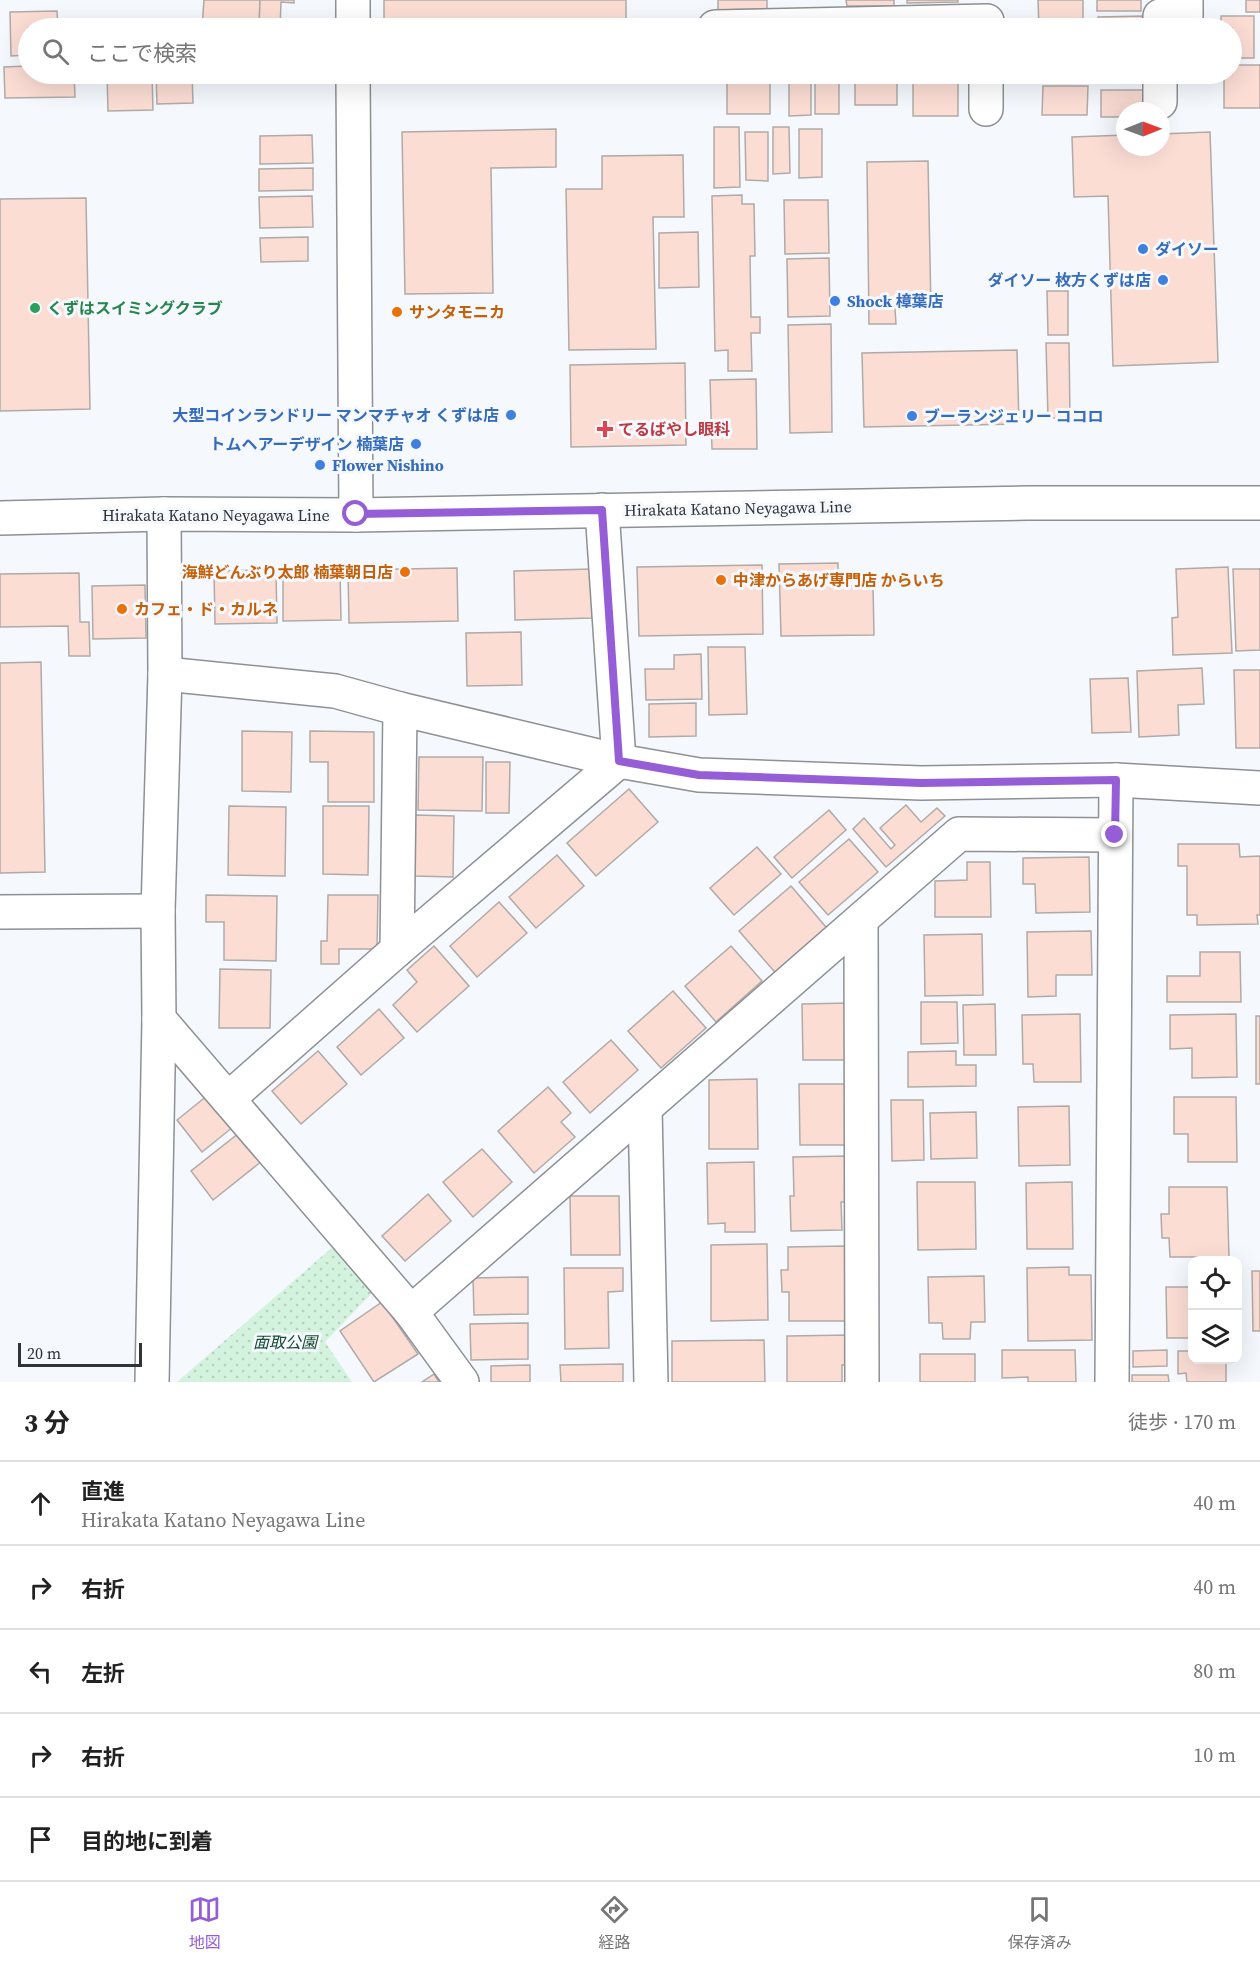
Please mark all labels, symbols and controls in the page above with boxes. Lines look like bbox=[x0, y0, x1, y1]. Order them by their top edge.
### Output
search box bbox=[18, 18, 1242, 84]
icon: search bbox=[39, 35, 72, 68]
text: ここで検索 bbox=[87, 38, 197, 68]
north arrow bbox=[1116, 102, 1170, 156]
place label: ダイソー bbox=[1155, 238, 1219, 260]
marker: ダイソー bbox=[1136, 242, 1150, 256]
place label: ダイソー 枚方くずは店 bbox=[988, 269, 1151, 291]
marker: ダイソー 枚方くずは店 bbox=[1156, 273, 1170, 287]
place label: Shock 樟葉店 bbox=[847, 290, 943, 312]
marker: Shock 樟葉店 bbox=[828, 294, 842, 308]
place label: くずはスイミングクラブ bbox=[47, 297, 223, 319]
marker: くずはスイミングクラブ bbox=[28, 301, 42, 315]
place label: サンタモニカ bbox=[409, 301, 505, 323]
marker: サンタモニカ bbox=[390, 305, 404, 319]
place label: 大型コインランドリー マンマチャオ くずは店 bbox=[172, 404, 499, 426]
place label: ブーランジェリー ココロ bbox=[924, 405, 1103, 427]
marker: 大型コインランドリー マンマチャオ くずは店 bbox=[504, 408, 518, 422]
marker: ブーランジェリー ココロ bbox=[905, 409, 919, 423]
place label: てるばやし眼科 bbox=[618, 418, 730, 440]
marker: てるばやし眼科 bbox=[596, 420, 614, 438]
place label: トムヘアーデザイン 楠葉店 bbox=[210, 433, 404, 455]
marker: トムヘアーデザイン 楠葉店 bbox=[409, 437, 423, 451]
place label: Flower Nishino bbox=[332, 454, 444, 476]
marker: Flower Nishino bbox=[313, 458, 327, 472]
street label: Hirakata Katano Neyagawa Line bbox=[624, 495, 852, 521]
route start bbox=[342, 500, 368, 526]
street label: Hirakata Katano Neyagawa Line bbox=[102, 504, 330, 526]
place label: 海鮮どんぶり太郎 楠葉朝日店 bbox=[182, 561, 393, 583]
marker: 海鮮どんぶり太郎 楠葉朝日店 bbox=[398, 565, 412, 579]
place label: 中津からあげ専門店 からいち bbox=[733, 569, 944, 591]
marker: 中津からあげ専門店 からいち bbox=[714, 573, 728, 587]
place label: カフェ・ド・カルネ bbox=[134, 598, 278, 620]
marker: カフェ・ド・カルネ bbox=[115, 602, 129, 616]
route end bbox=[1101, 821, 1127, 847]
map controls bbox=[1188, 1256, 1242, 1364]
button: locate bbox=[1188, 1256, 1242, 1310]
button: layers bbox=[1188, 1310, 1242, 1364]
park label: 面取公園 bbox=[253, 1331, 319, 1353]
scale bar bbox=[18, 1340, 142, 1368]
text: 20 m bbox=[27, 1342, 61, 1364]
text: 3 分 bbox=[24, 1405, 70, 1441]
text: 徒歩 · 170 m bbox=[1128, 1408, 1236, 1436]
text: 直進 bbox=[81, 1476, 125, 1506]
icon: ahead bbox=[24, 1487, 57, 1520]
text: 40 m bbox=[1193, 1489, 1236, 1517]
text: Hirakata Katano Neyagawa Line bbox=[81, 1506, 365, 1534]
icon: right bbox=[24, 1571, 57, 1604]
text: 40 m bbox=[1193, 1573, 1236, 1601]
text: 右折 bbox=[81, 1574, 125, 1604]
icon: left bbox=[24, 1655, 57, 1688]
text: 80 m bbox=[1193, 1657, 1236, 1685]
text: 左折 bbox=[81, 1658, 125, 1688]
icon: right bbox=[24, 1739, 57, 1772]
text: 10 m bbox=[1193, 1741, 1236, 1769]
text: 右折 bbox=[81, 1742, 125, 1772]
icon: arrive bbox=[24, 1823, 57, 1856]
text: 目的地に到着 bbox=[81, 1826, 213, 1856]
tab: 地図 bbox=[188, 1893, 221, 1953]
tab: 経路 bbox=[598, 1893, 631, 1953]
tab: 保存済み bbox=[1008, 1893, 1072, 1953]

